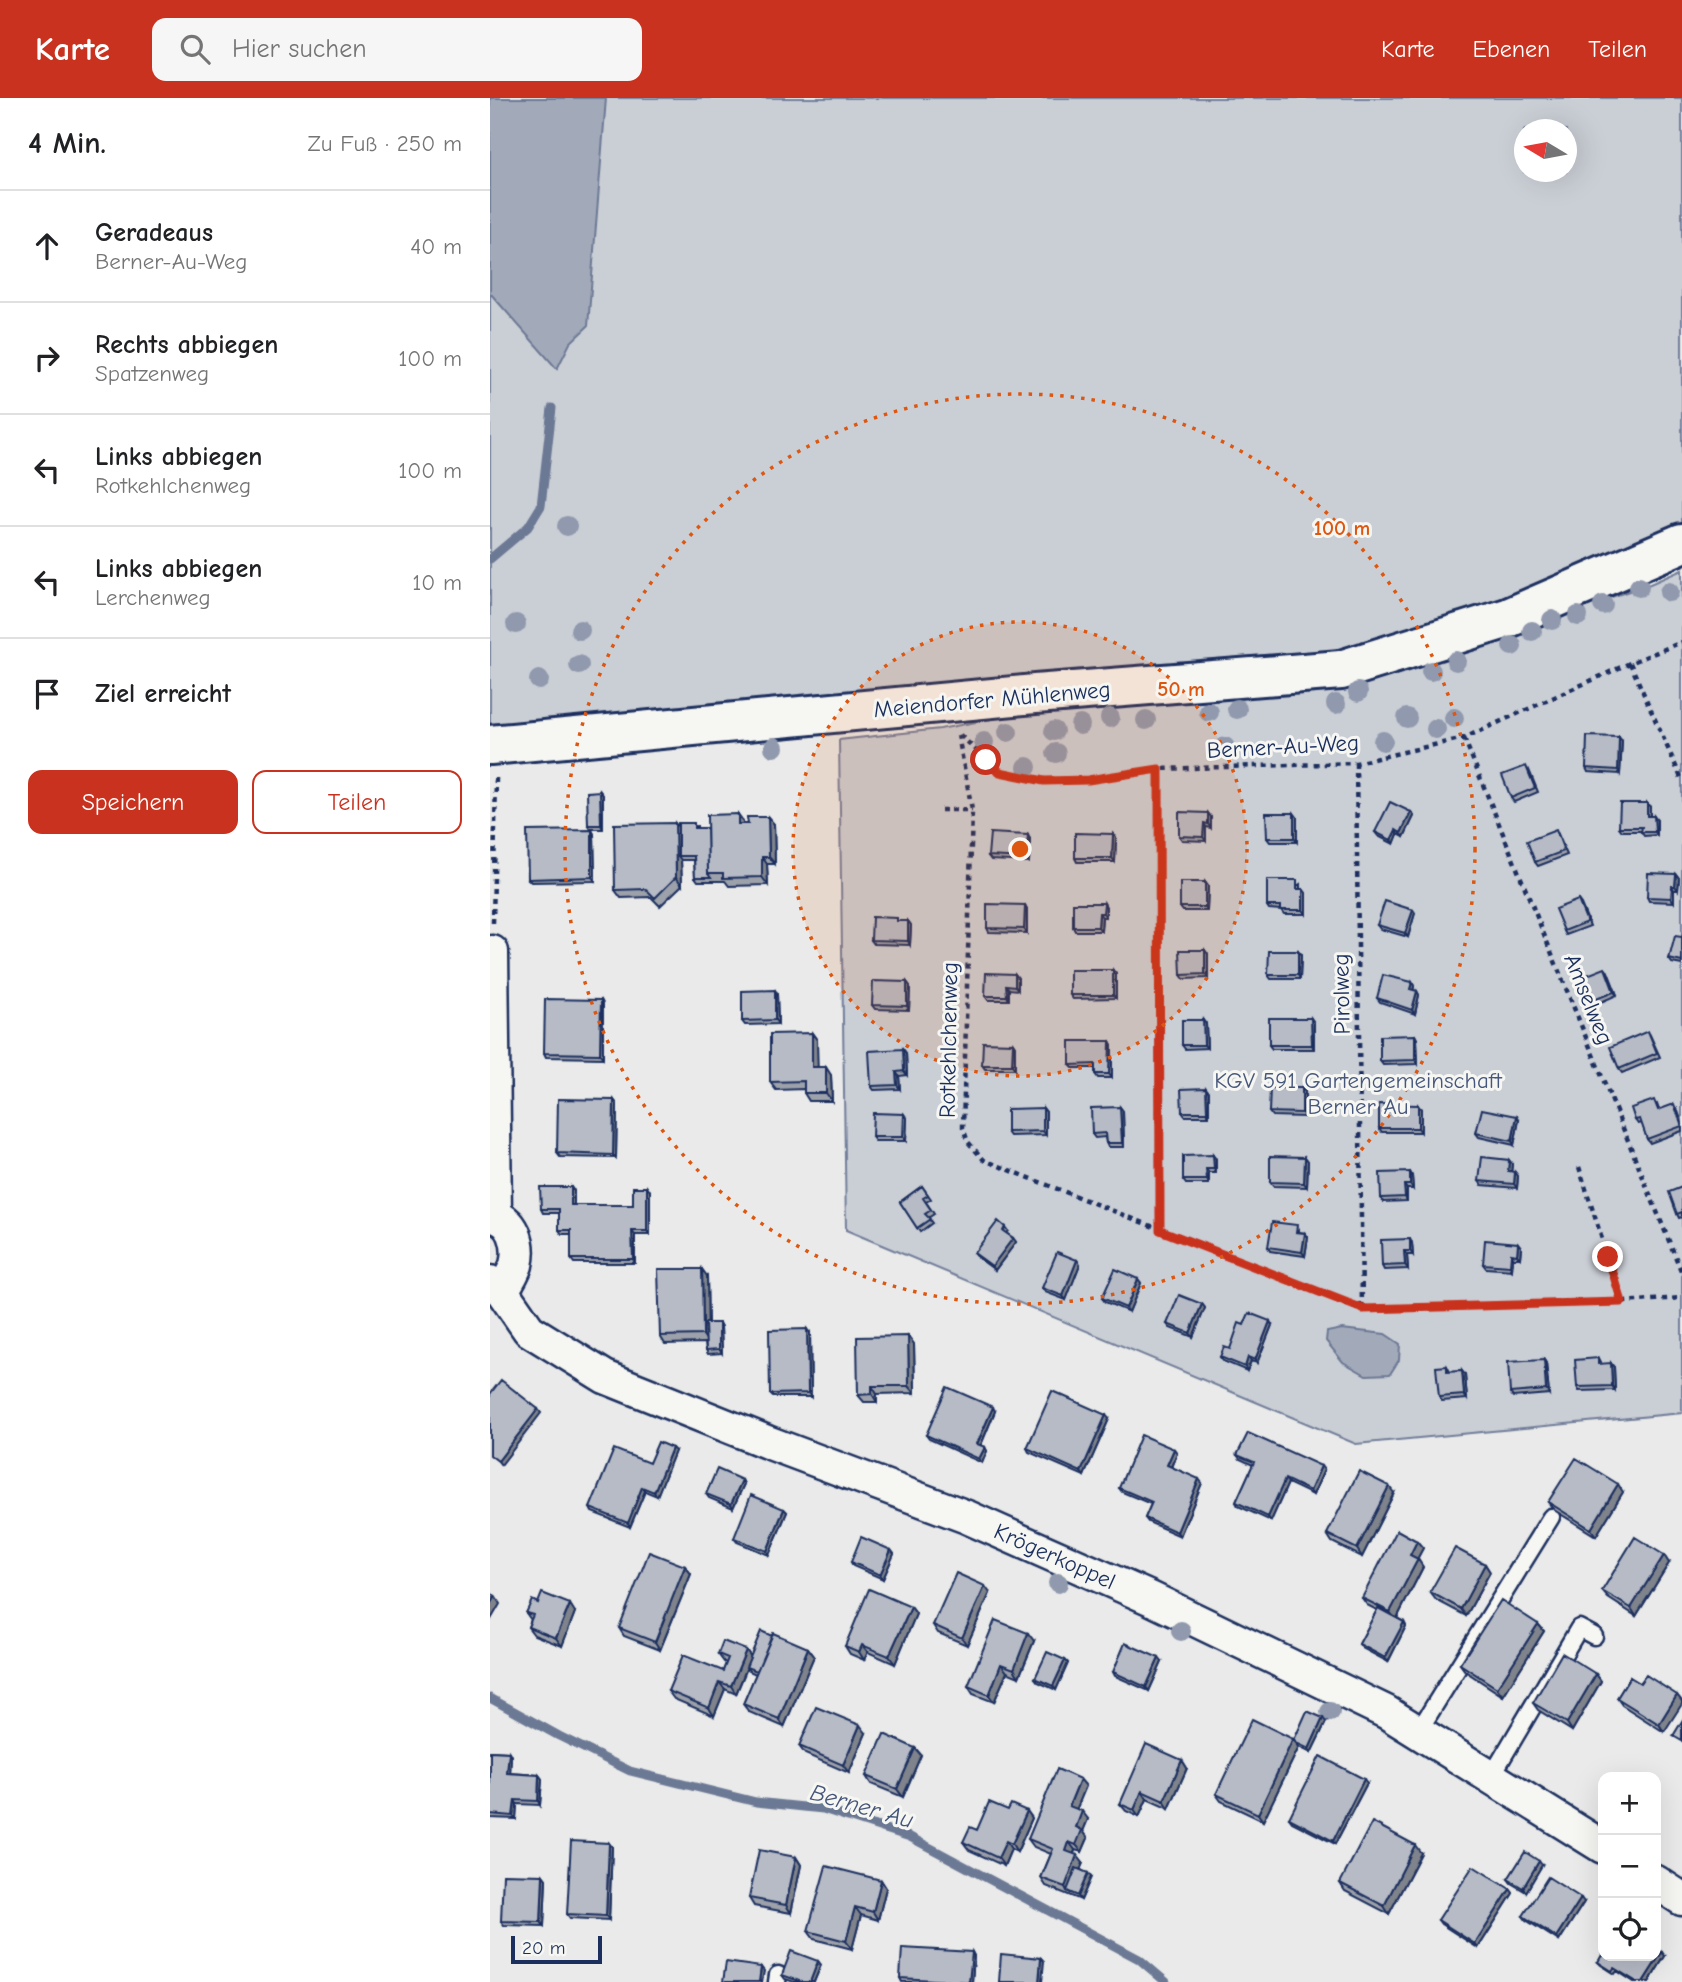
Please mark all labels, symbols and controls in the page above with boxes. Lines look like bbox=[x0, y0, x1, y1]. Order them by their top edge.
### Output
search box bbox=[152, 18, 642, 81]
text: Karte bbox=[35, 30, 110, 68]
icon: search bbox=[176, 30, 214, 68]
text: Hier suchen bbox=[232, 34, 367, 64]
text: Karte bbox=[1381, 35, 1434, 63]
text: Ebenen bbox=[1472, 35, 1550, 63]
text: Teilen bbox=[1588, 35, 1647, 63]
north arrow bbox=[1514, 119, 1577, 182]
text: 4 Min. bbox=[28, 126, 106, 161]
text: Zu Fuß · 250 m bbox=[307, 130, 462, 157]
text: Geradeaus bbox=[95, 218, 213, 248]
icon: ahead bbox=[28, 227, 66, 265]
text: 40 m bbox=[410, 233, 462, 260]
text: Berner-Au-Weg bbox=[95, 248, 247, 275]
text: Rechts abbiegen bbox=[95, 330, 278, 360]
icon: right bbox=[28, 339, 66, 377]
text: 100 m bbox=[398, 345, 462, 372]
text: Spatzenweg bbox=[95, 360, 209, 387]
text: Links abbiegen bbox=[95, 442, 262, 472]
icon: left bbox=[28, 451, 66, 489]
text: 100 m bbox=[398, 457, 462, 484]
text: Rotkehlchenweg bbox=[95, 472, 251, 499]
text: 100 m bbox=[1314, 516, 1370, 540]
text: Links abbiegen bbox=[95, 554, 262, 584]
icon: left bbox=[28, 563, 66, 601]
text: 10 m bbox=[412, 569, 462, 596]
text: Lerchenweg bbox=[95, 584, 211, 611]
icon: arrive bbox=[28, 675, 66, 713]
street label: Meiendorfer Mühlenweg bbox=[872, 676, 1112, 723]
text: 50 m bbox=[1157, 677, 1205, 701]
text: Ziel erreicht bbox=[95, 679, 231, 709]
street label: Berner-Au-Weg bbox=[1206, 729, 1360, 764]
route start bbox=[970, 744, 1001, 775]
button: Speichern bbox=[28, 770, 238, 834]
button: Teilen bbox=[252, 770, 462, 834]
centre of rings bbox=[1008, 837, 1032, 861]
street label: Amselweg bbox=[1558, 950, 1619, 1049]
street label: Pirolweg bbox=[1327, 953, 1356, 1035]
street label: Rotkehlchenweg bbox=[934, 962, 963, 1118]
park label: KGV 591 Gartengemeinschaft Berner Au bbox=[1214, 1067, 1503, 1120]
route end bbox=[1592, 1241, 1623, 1272]
street label: Krögerkoppel bbox=[990, 1518, 1120, 1595]
map controls bbox=[1598, 1772, 1661, 1961]
button: + bbox=[1598, 1772, 1661, 1835]
water label: Berner Au bbox=[807, 1778, 917, 1834]
button: − bbox=[1598, 1835, 1661, 1898]
button: locate bbox=[1598, 1898, 1661, 1961]
scale bar bbox=[511, 1933, 602, 1965]
text: 20 m bbox=[522, 1937, 566, 1959]

